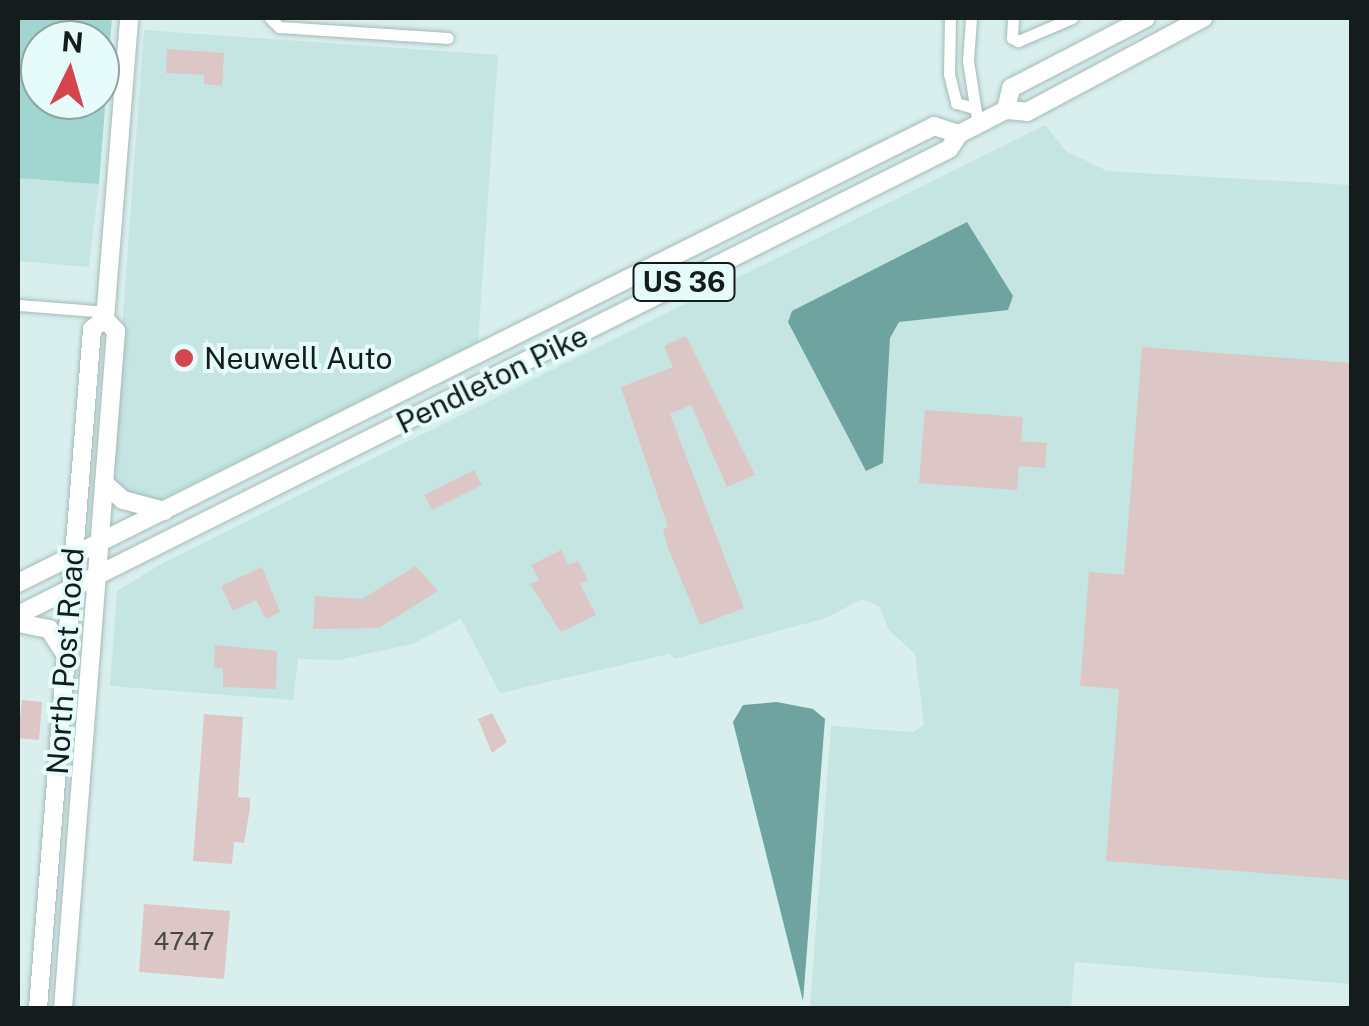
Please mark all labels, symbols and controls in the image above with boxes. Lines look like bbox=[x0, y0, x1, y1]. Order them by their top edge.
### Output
north arrow bbox=[20, 20, 120, 120]
text: N bbox=[60, 24, 85, 59]
road number: US 36 bbox=[632, 259, 736, 305]
street label: Pendleton Pike bbox=[390, 317, 594, 441]
place label: Neuwell Auto bbox=[204, 340, 393, 376]
marker: Neuwell Auto bbox=[173, 347, 195, 369]
street label: North Post Road bbox=[39, 546, 91, 776]
house number: 4747 bbox=[154, 926, 214, 956]

